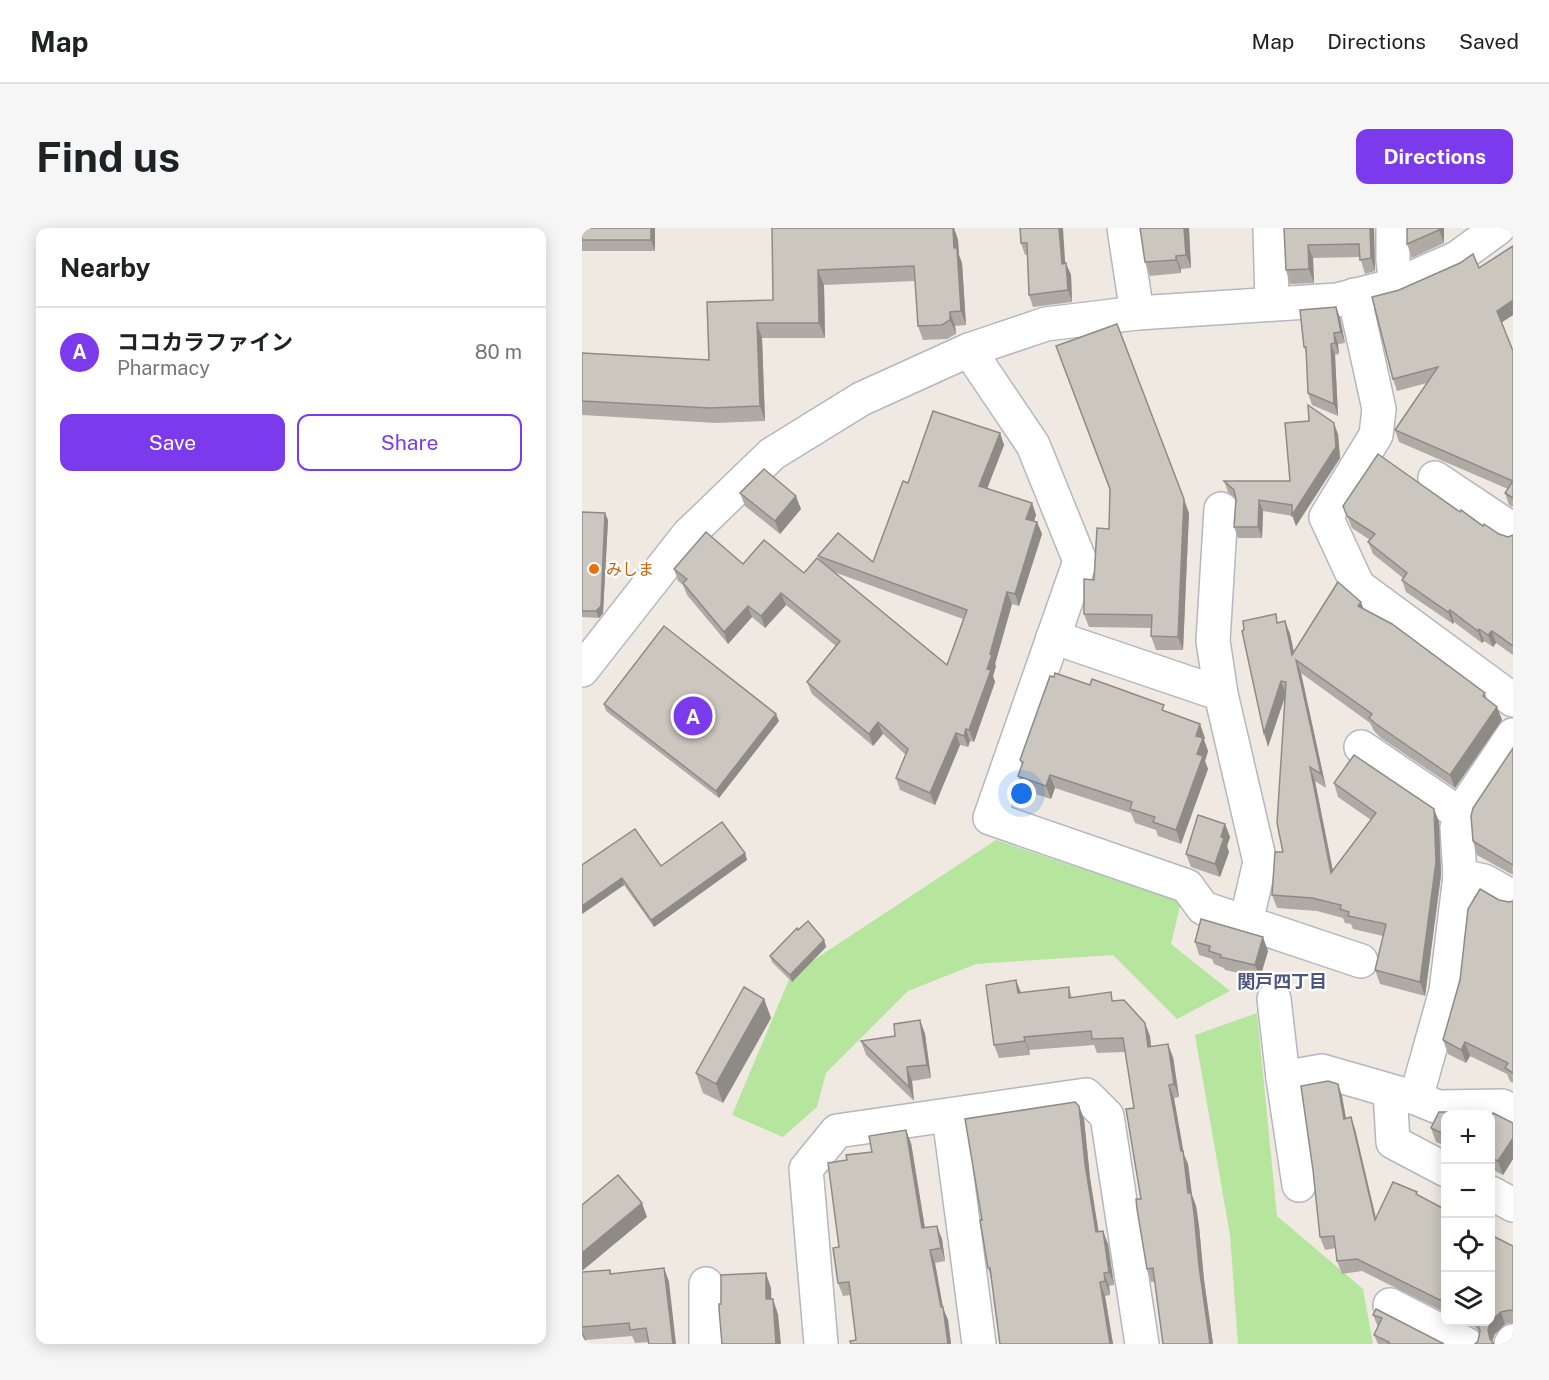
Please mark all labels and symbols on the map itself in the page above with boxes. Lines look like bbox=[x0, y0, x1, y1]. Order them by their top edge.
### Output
place label: みしま bbox=[606, 560, 654, 579]
marker: みしま bbox=[587, 562, 601, 576]
pin: A bbox=[674, 694, 712, 738]
your location bbox=[1007, 779, 1036, 808]
district label: 関戸四丁目 bbox=[1237, 971, 1327, 992]

